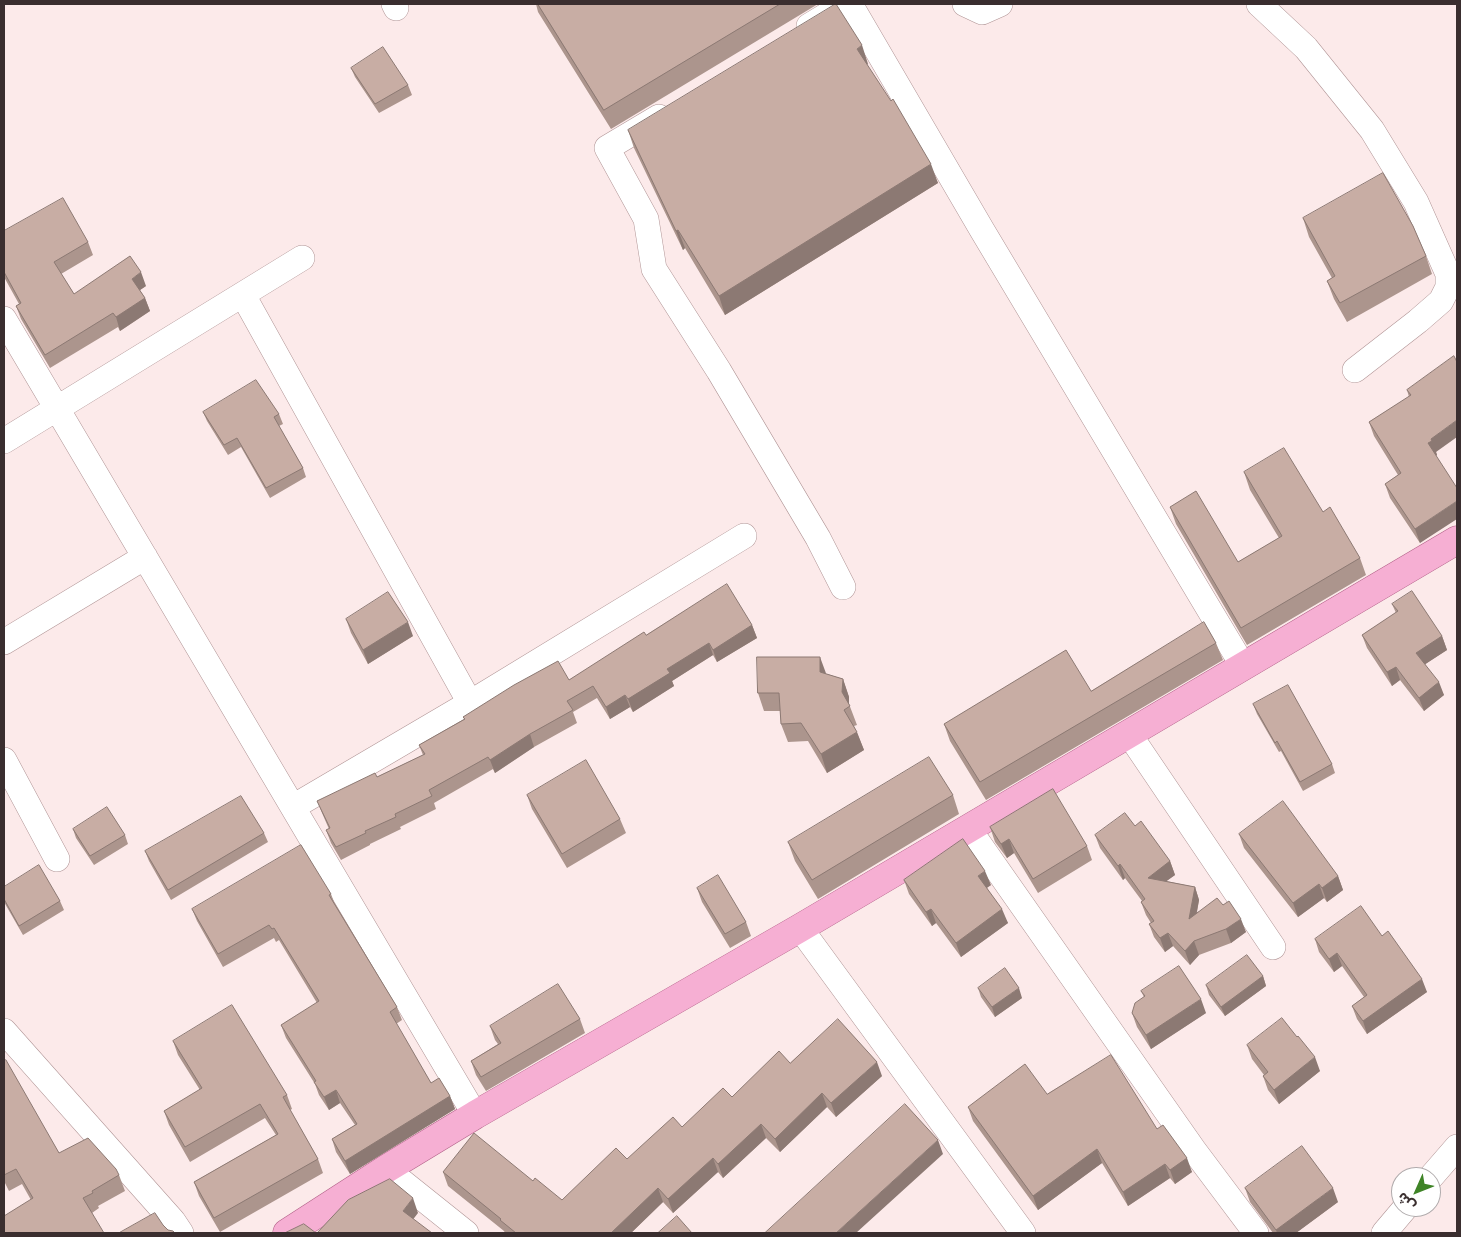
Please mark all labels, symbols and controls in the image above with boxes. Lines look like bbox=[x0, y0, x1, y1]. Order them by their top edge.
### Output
north arrow bbox=[1391, 1167, 1441, 1217]
text: ش bbox=[1392, 1189, 1419, 1216]

